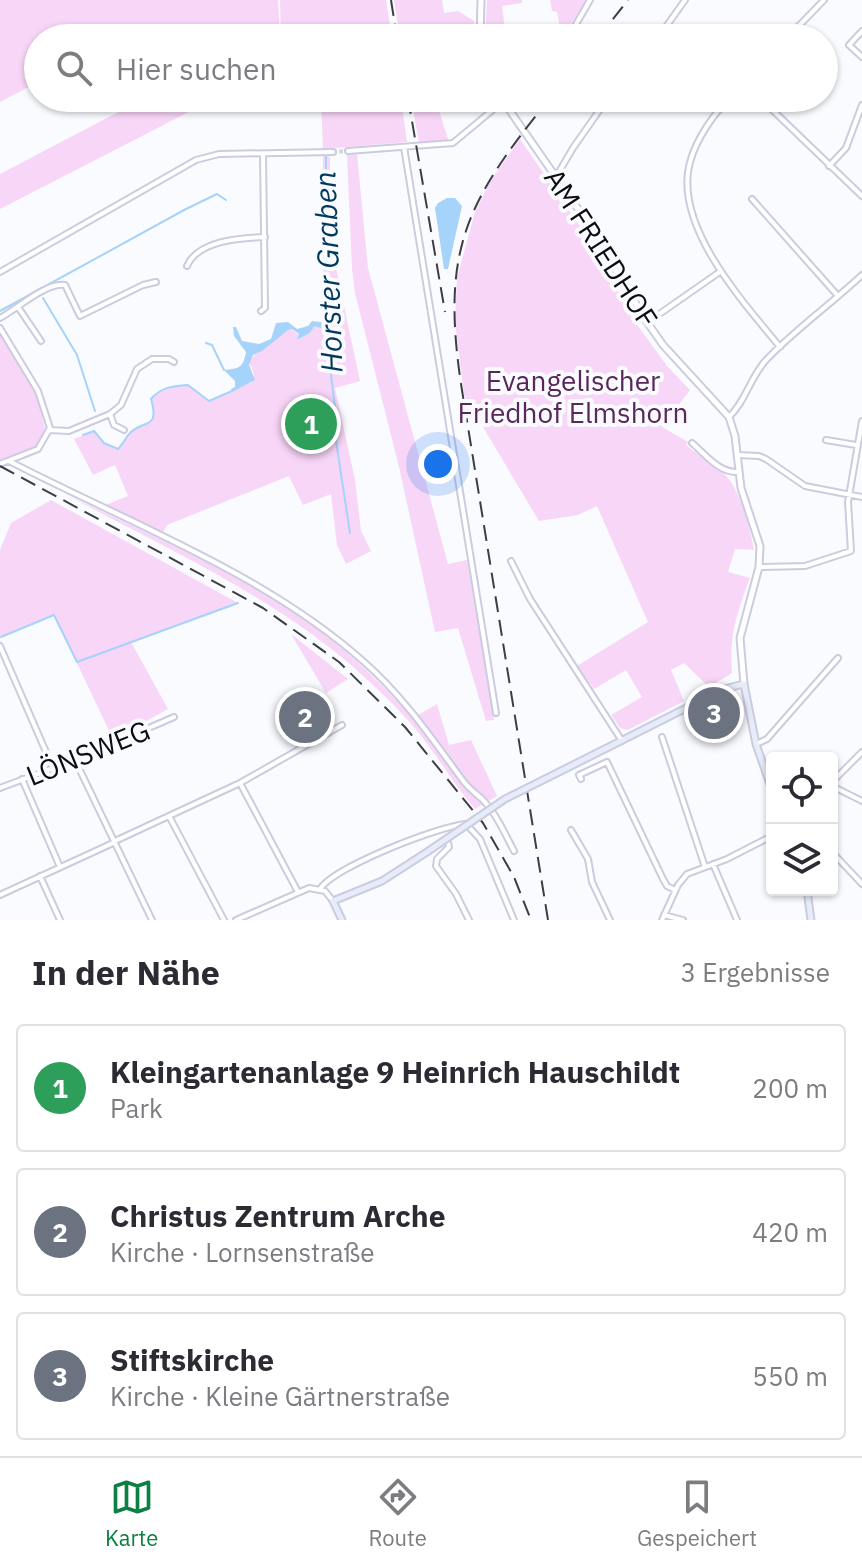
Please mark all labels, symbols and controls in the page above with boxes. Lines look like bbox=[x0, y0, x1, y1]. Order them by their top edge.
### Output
search box bbox=[24, 24, 838, 112]
icon: search bbox=[52, 46, 96, 90]
text: Hier suchen bbox=[116, 49, 277, 88]
street label: AM FRIEDHOF bbox=[536, 161, 667, 334]
water label: Horster Graben bbox=[304, 171, 351, 374]
park label: Evangelischer Friedhof Elmshorn bbox=[458, 362, 688, 431]
pin: 1 bbox=[285, 394, 337, 454]
your location bbox=[418, 444, 458, 484]
pin: 3 bbox=[688, 683, 740, 743]
pin: 2 bbox=[279, 687, 331, 747]
street label: LÖNSWEG bbox=[21, 711, 155, 794]
map controls bbox=[766, 752, 838, 896]
button: locate bbox=[766, 752, 838, 824]
button: layers bbox=[766, 824, 838, 896]
text: In der Nähe bbox=[32, 950, 220, 994]
text: 3 Ergebnisse bbox=[681, 955, 830, 989]
text: Kleingartenanlage 9 Heinrich Hauschildt bbox=[110, 1052, 680, 1091]
text: 1 bbox=[52, 1071, 68, 1105]
text: 200 m bbox=[752, 1071, 828, 1105]
text: Park bbox=[110, 1091, 163, 1125]
text: Christus Zentrum Arche bbox=[110, 1196, 446, 1235]
text: 2 bbox=[52, 1215, 68, 1249]
text: 420 m bbox=[752, 1215, 828, 1249]
text: Kirche · Lornsenstraße bbox=[110, 1235, 374, 1269]
text: Stiftskirche bbox=[110, 1340, 274, 1379]
text: 3 bbox=[52, 1359, 68, 1393]
text: 550 m bbox=[752, 1359, 828, 1393]
text: Kirche · Kleine Gärtnerstraße bbox=[110, 1379, 450, 1413]
tab: Karte bbox=[105, 1475, 158, 1552]
tab: Route bbox=[369, 1475, 427, 1552]
tab: Gespeichert bbox=[637, 1475, 757, 1552]

